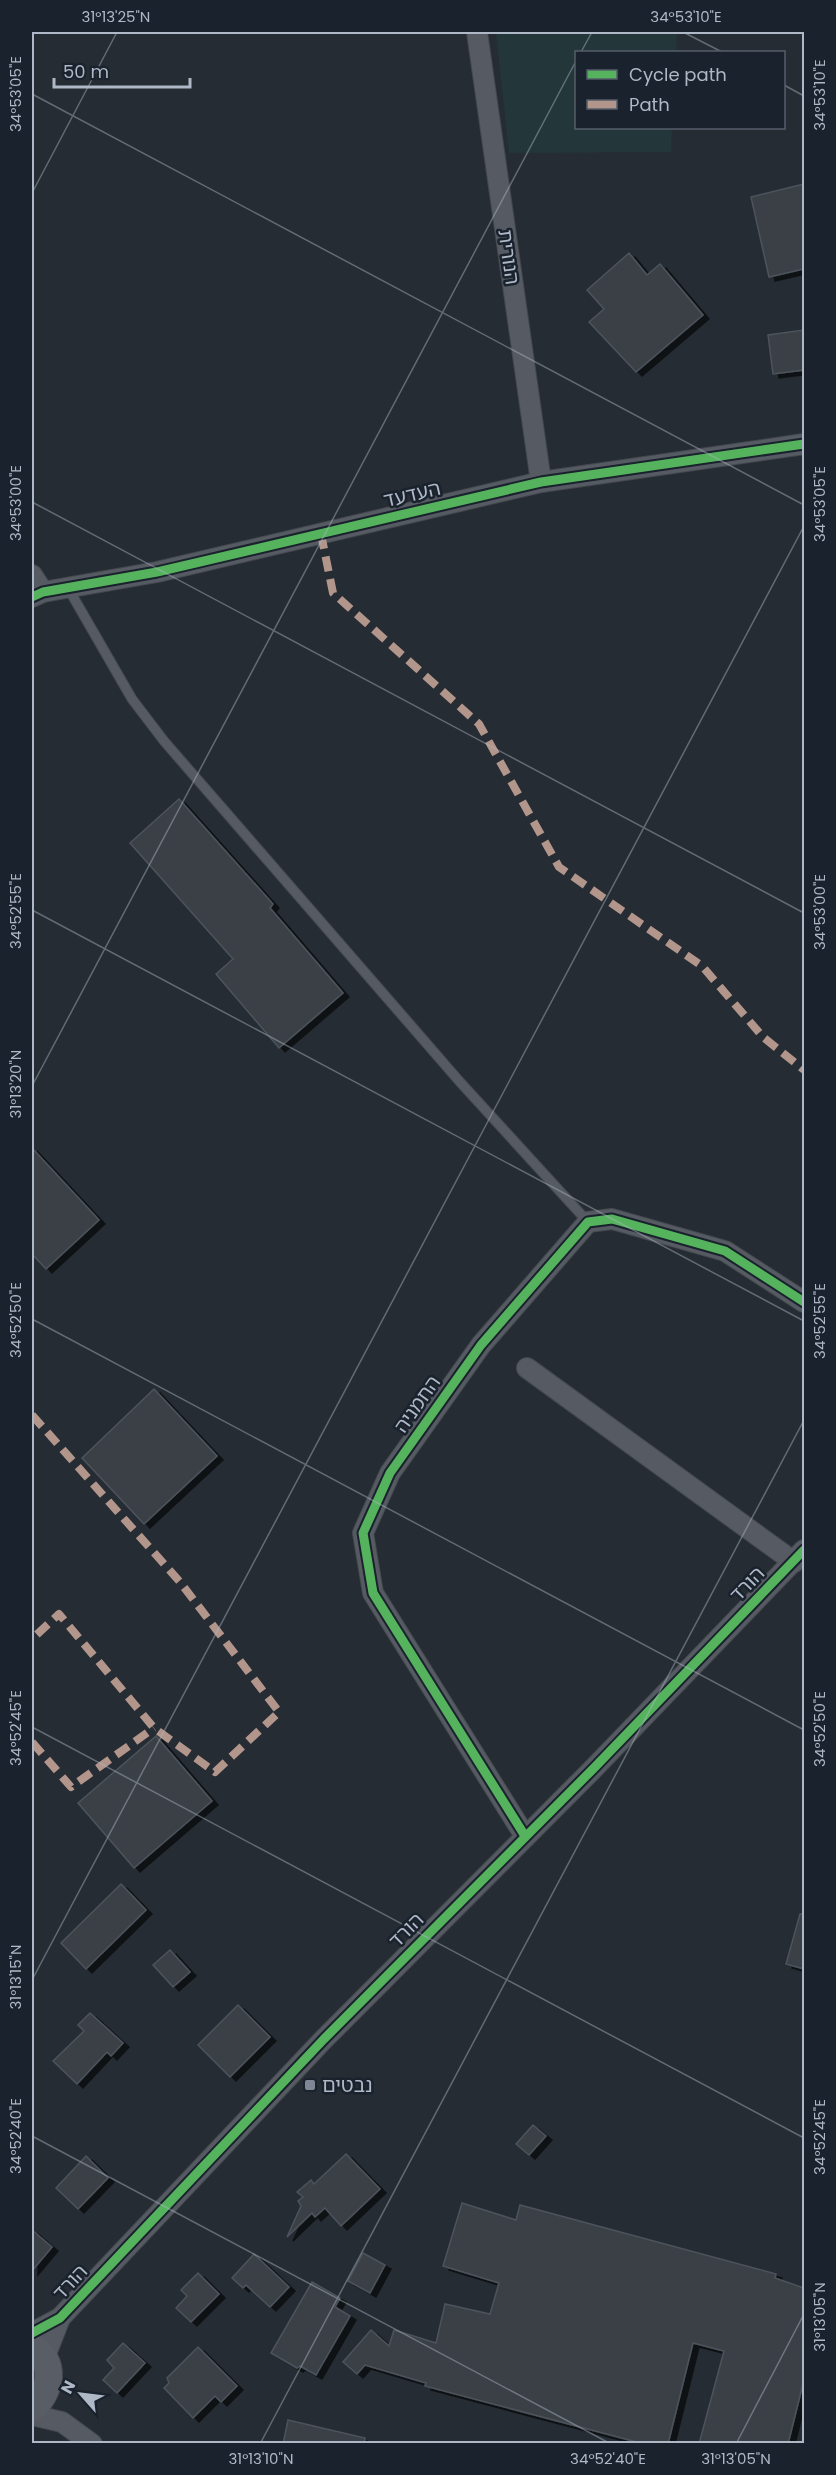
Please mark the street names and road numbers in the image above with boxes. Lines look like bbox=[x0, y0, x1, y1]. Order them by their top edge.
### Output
street label: הנורית bbox=[491, 228, 527, 286]
street label: העדעד bbox=[381, 474, 443, 514]
street label: החמניה bbox=[387, 1370, 447, 1438]
street label: הורד bbox=[723, 1560, 771, 1608]
street label: הורד bbox=[382, 1906, 430, 1954]
street label: הורד bbox=[46, 2258, 94, 2306]

